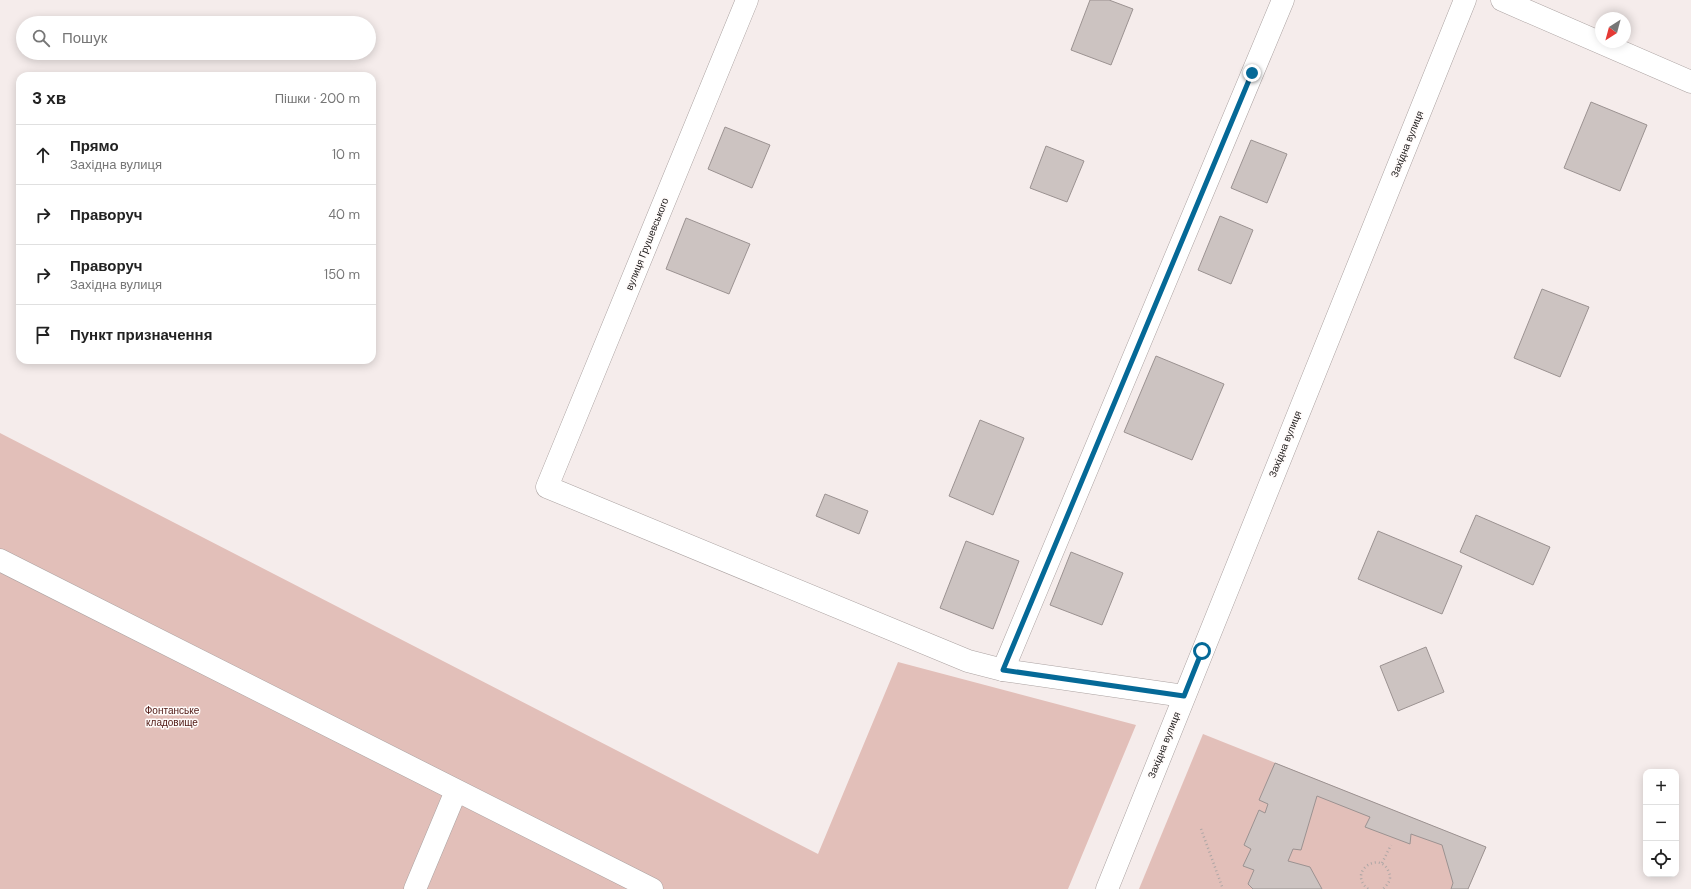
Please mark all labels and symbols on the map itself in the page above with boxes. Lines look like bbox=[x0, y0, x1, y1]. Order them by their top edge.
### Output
north arrow bbox=[1595, 12, 1631, 48]
route end bbox=[1243, 64, 1261, 82]
street label: Західна вулиця bbox=[1388, 109, 1426, 179]
street label: вулиця Грушевського bbox=[623, 196, 672, 292]
street label: Західна вулиця bbox=[1266, 409, 1304, 479]
route start bbox=[1193, 642, 1211, 660]
park label: Фонтанське кладовище bbox=[145, 704, 200, 729]
street label: Західна вулиця bbox=[1145, 710, 1183, 780]

